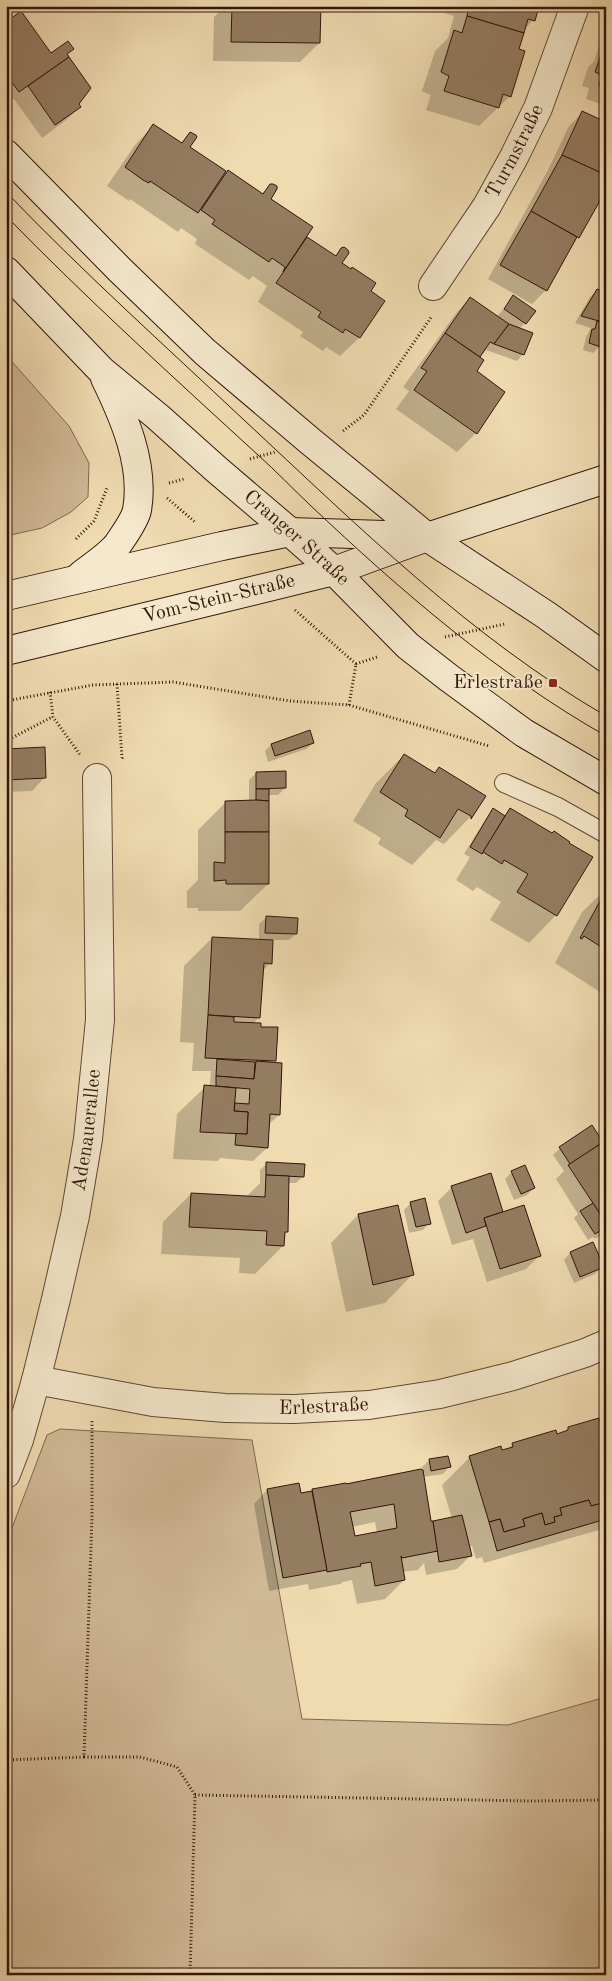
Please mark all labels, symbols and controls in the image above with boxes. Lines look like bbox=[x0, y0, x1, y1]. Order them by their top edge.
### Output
street label: Turmstraße bbox=[483, 102, 548, 202]
street label: Cranger Straße bbox=[239, 487, 353, 590]
street label: Vom-Stein-Straße bbox=[141, 571, 297, 627]
place label: Erlestraße bbox=[453, 673, 543, 693]
marker: Erlestraße bbox=[547, 677, 559, 689]
street label: Adenauerallee bbox=[69, 1068, 105, 1193]
street label: Erlestraße bbox=[278, 1395, 369, 1419]

